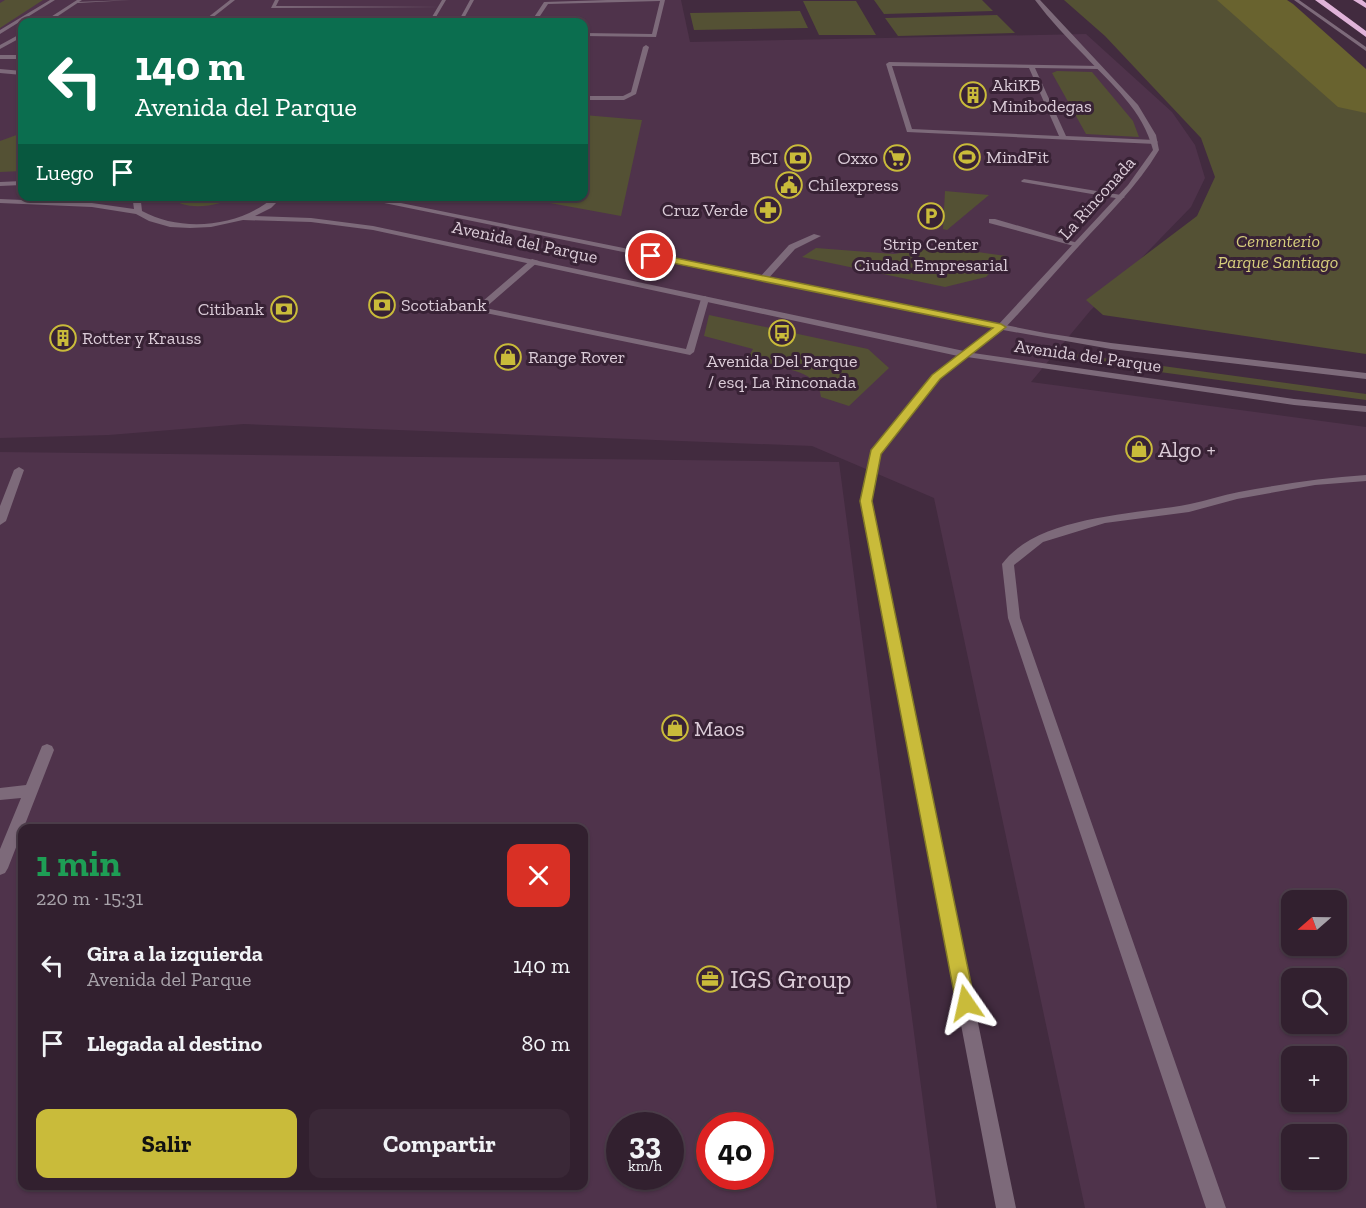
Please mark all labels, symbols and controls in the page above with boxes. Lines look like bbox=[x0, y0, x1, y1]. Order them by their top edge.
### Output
text: 140 m bbox=[135, 40, 245, 91]
icon: left bbox=[36, 42, 114, 120]
place label: AkiKB Minibodegas bbox=[992, 74, 1092, 117]
building icon: AkiKB Minibodegas bbox=[958, 80, 988, 110]
text: Avenida del Parque bbox=[135, 91, 357, 123]
sports icon: MindFit bbox=[952, 142, 982, 172]
bank icon: BCI bbox=[783, 143, 813, 173]
supermarket icon: Oxxo bbox=[882, 143, 912, 173]
place label: MindFit bbox=[986, 146, 1049, 168]
place label: BCI bbox=[750, 147, 778, 169]
place label: Oxxo bbox=[838, 147, 878, 169]
street label: La Rinconada bbox=[1054, 152, 1140, 244]
icon: arrive bbox=[106, 156, 139, 189]
text: Luego bbox=[36, 159, 94, 186]
public building icon: Chilexpress bbox=[774, 170, 804, 200]
place label: Chilexpress bbox=[808, 174, 899, 196]
pharmacy icon: Cruz Verde bbox=[753, 195, 783, 225]
place label: Cruz Verde bbox=[662, 199, 748, 221]
parking icon: Strip Center Ciudad Empresarial bbox=[916, 201, 946, 231]
street label: Avenida del Parque bbox=[450, 216, 600, 268]
pin bbox=[625, 230, 676, 281]
park label: Cementerio Parque Santiago bbox=[1218, 230, 1338, 273]
place label: Strip Center Ciudad Empresarial bbox=[854, 233, 1008, 276]
icon: arrive bbox=[634, 239, 667, 272]
bank icon: Scotiabank bbox=[367, 290, 397, 320]
bank icon: Citibank bbox=[269, 294, 299, 324]
place label: Scotiabank bbox=[401, 294, 487, 316]
place label: Citibank bbox=[198, 298, 265, 320]
bus stop icon: Avenida Del Parque / esq. La Rinconada bbox=[767, 318, 797, 348]
building icon: Rotter y Krauss bbox=[48, 323, 78, 353]
place label: Rotter y Krauss bbox=[82, 327, 202, 349]
street label: Avenida del Parque bbox=[1013, 335, 1163, 377]
shop icon: Range Rover bbox=[493, 342, 523, 372]
place label: Range Rover bbox=[528, 346, 625, 368]
place label: Avenida Del Parque / esq. La Rinconada bbox=[707, 350, 857, 393]
shop icon: Algo + bbox=[1124, 434, 1154, 464]
place label: Algo + bbox=[1158, 436, 1216, 463]
shop icon: Maos bbox=[660, 713, 690, 743]
place label: Maos bbox=[694, 715, 745, 742]
text: 1 min bbox=[36, 842, 121, 885]
button: close bbox=[507, 844, 570, 907]
text: 220 m · 15:31 bbox=[36, 886, 143, 910]
north arrow bbox=[1281, 890, 1347, 956]
map controls bbox=[1281, 890, 1347, 1190]
text: Gira a la izquierda bbox=[87, 940, 263, 967]
icon: left bbox=[36, 949, 69, 982]
text: 140 m bbox=[513, 952, 570, 979]
place label: IGS Group bbox=[730, 963, 851, 995]
office icon: IGS Group bbox=[695, 964, 725, 994]
text: Avenida del Parque bbox=[87, 967, 251, 991]
button: search bbox=[1281, 968, 1347, 1034]
position arrow bbox=[934, 971, 998, 1035]
icon: arrive bbox=[36, 1027, 69, 1060]
text: Llegada al destino bbox=[87, 1030, 262, 1057]
text: 80 m bbox=[522, 1030, 570, 1057]
button: + bbox=[1281, 1046, 1347, 1112]
button: Salir bbox=[36, 1109, 297, 1178]
button: Compartir bbox=[309, 1109, 570, 1178]
speed limit sign: 40 bbox=[696, 1112, 774, 1190]
button: − bbox=[1281, 1124, 1347, 1190]
text: 33 bbox=[629, 1126, 661, 1162]
text: km/h bbox=[628, 1157, 662, 1175]

